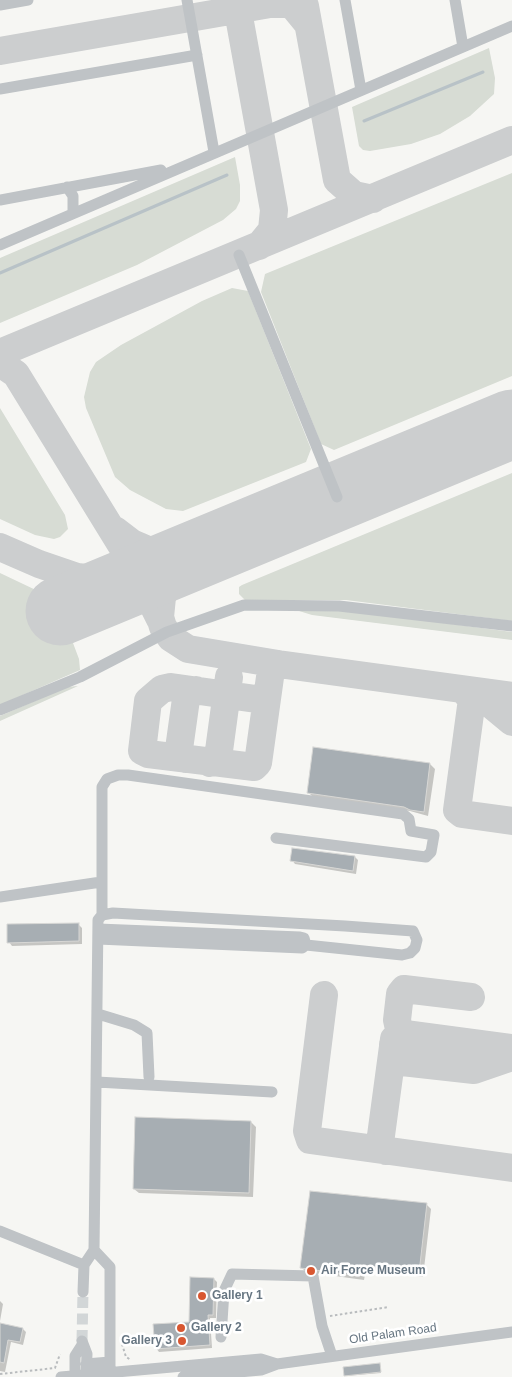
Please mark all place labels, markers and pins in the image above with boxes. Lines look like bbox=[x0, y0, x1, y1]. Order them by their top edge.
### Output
place label: Air Force Museum bbox=[321, 1264, 426, 1278]
marker: Air Force Museum bbox=[305, 1265, 317, 1277]
place label: Gallery 1 bbox=[212, 1289, 263, 1303]
marker: Gallery 1 bbox=[196, 1290, 208, 1302]
place label: Gallery 2 bbox=[191, 1321, 242, 1335]
marker: Gallery 2 bbox=[175, 1322, 187, 1334]
place label: Gallery 3 bbox=[121, 1334, 172, 1348]
marker: Gallery 3 bbox=[176, 1335, 188, 1347]

